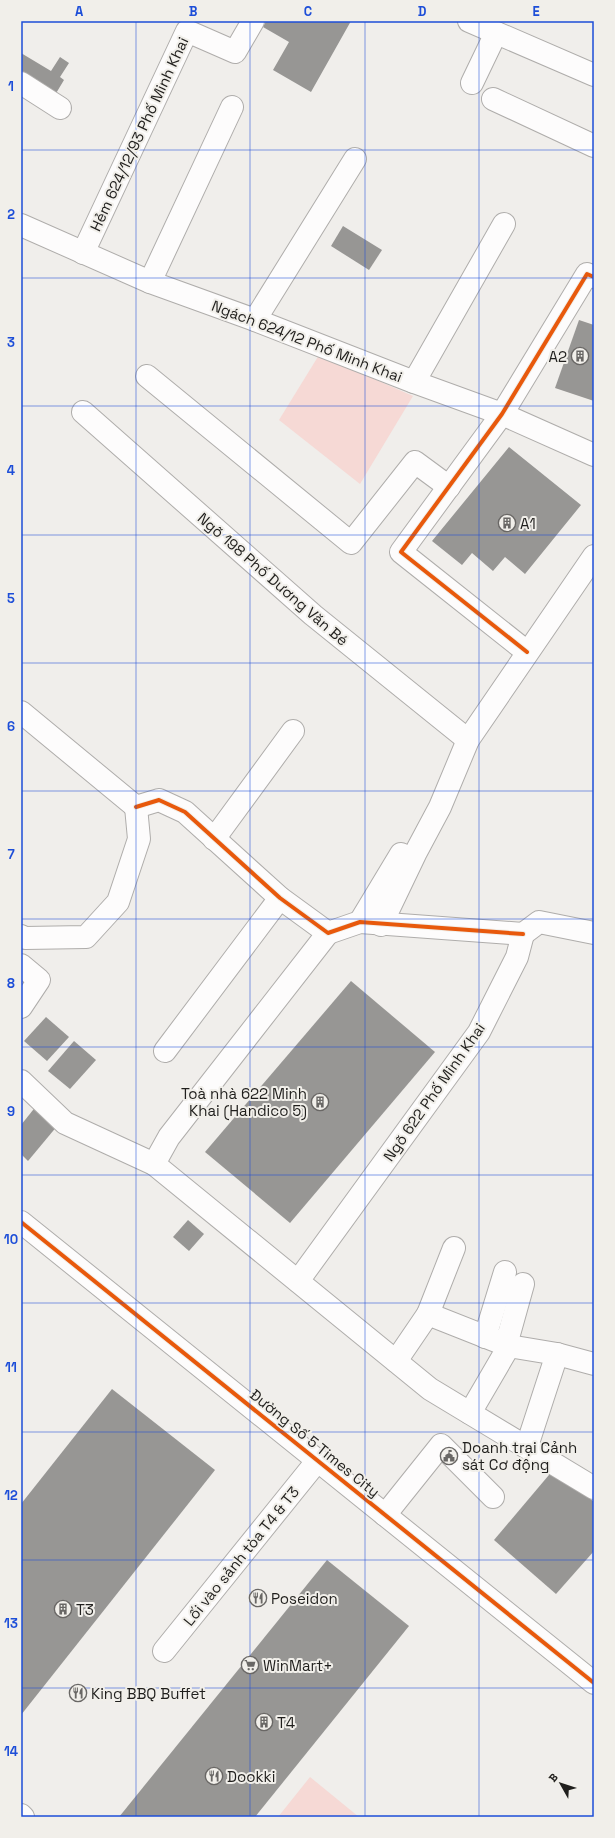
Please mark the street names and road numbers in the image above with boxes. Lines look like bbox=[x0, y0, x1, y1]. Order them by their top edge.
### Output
street label: Hẻm 624/12/93 Phố Minh Khai bbox=[86, 34, 192, 234]
street label: Ngách 624/12 Phố Minh Khai bbox=[209, 296, 405, 386]
street label: Ngõ 198 Phố Dương Văn Bé bbox=[194, 508, 352, 650]
street label: Ngõ 622 Phố Minh Khai bbox=[379, 1019, 489, 1165]
street label: Đường Số 5 Times City bbox=[246, 1385, 384, 1501]
street label: Lối vào sảnh tòa T4 & T3 bbox=[179, 1483, 303, 1629]

